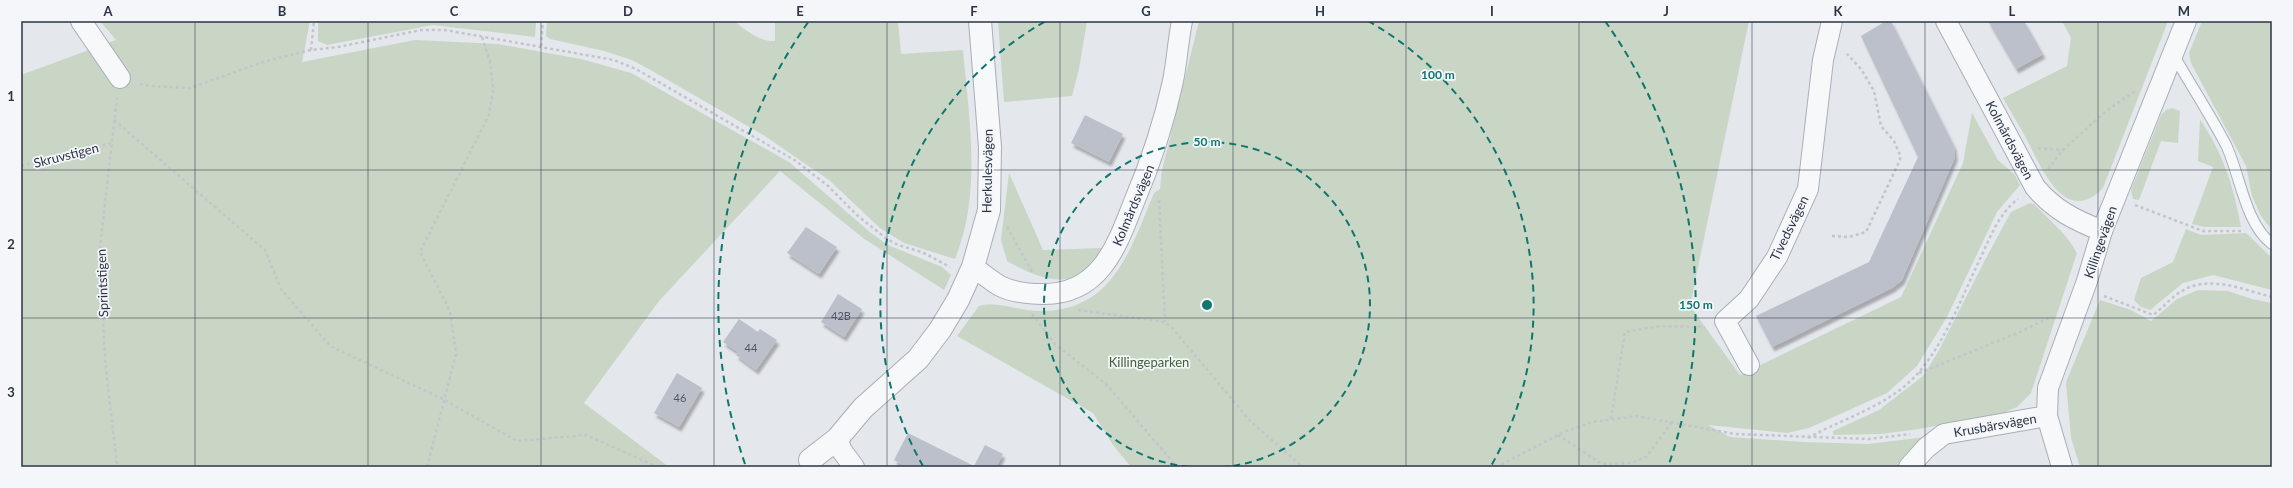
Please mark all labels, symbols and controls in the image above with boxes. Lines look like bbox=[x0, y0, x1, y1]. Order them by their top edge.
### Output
text: A bbox=[102, 3, 113, 19]
text: B bbox=[278, 3, 287, 19]
text: C bbox=[450, 3, 459, 19]
text: D bbox=[623, 3, 633, 19]
text: E bbox=[796, 3, 804, 19]
text: F bbox=[970, 3, 978, 19]
text: G bbox=[1141, 3, 1151, 19]
text: H bbox=[1315, 3, 1325, 19]
text: I bbox=[1490, 3, 1494, 19]
text: J bbox=[1663, 3, 1669, 19]
text: K bbox=[1834, 3, 1844, 19]
text: L bbox=[2009, 3, 2016, 19]
text: M bbox=[2178, 3, 2190, 19]
text: 100 m bbox=[1421, 67, 1455, 82]
text: 1 bbox=[7, 88, 15, 104]
street label: Kolmårdsvägen bbox=[1983, 98, 2037, 182]
street label: Herkulesvägen bbox=[978, 129, 996, 213]
text: 50 m bbox=[1194, 134, 1220, 149]
street label: Skruvstigen bbox=[32, 139, 100, 171]
street label: Kolmårdsvägen bbox=[1109, 162, 1157, 248]
street label: Tivedsvägen bbox=[1766, 193, 1812, 263]
street label: Killingevägen bbox=[2080, 204, 2120, 280]
text: 2 bbox=[7, 236, 15, 252]
street label: Sprintstigen bbox=[93, 249, 111, 317]
text: 150 m bbox=[1679, 297, 1713, 312]
centre of rings bbox=[1200, 298, 1214, 312]
house number: 42B bbox=[831, 309, 851, 322]
house number: 44 bbox=[745, 341, 758, 354]
park label: Killingeparken bbox=[1109, 354, 1189, 370]
text: 3 bbox=[7, 384, 15, 400]
house number: 46 bbox=[674, 391, 686, 404]
street label: Krusbärsvägen bbox=[1952, 410, 2038, 440]

